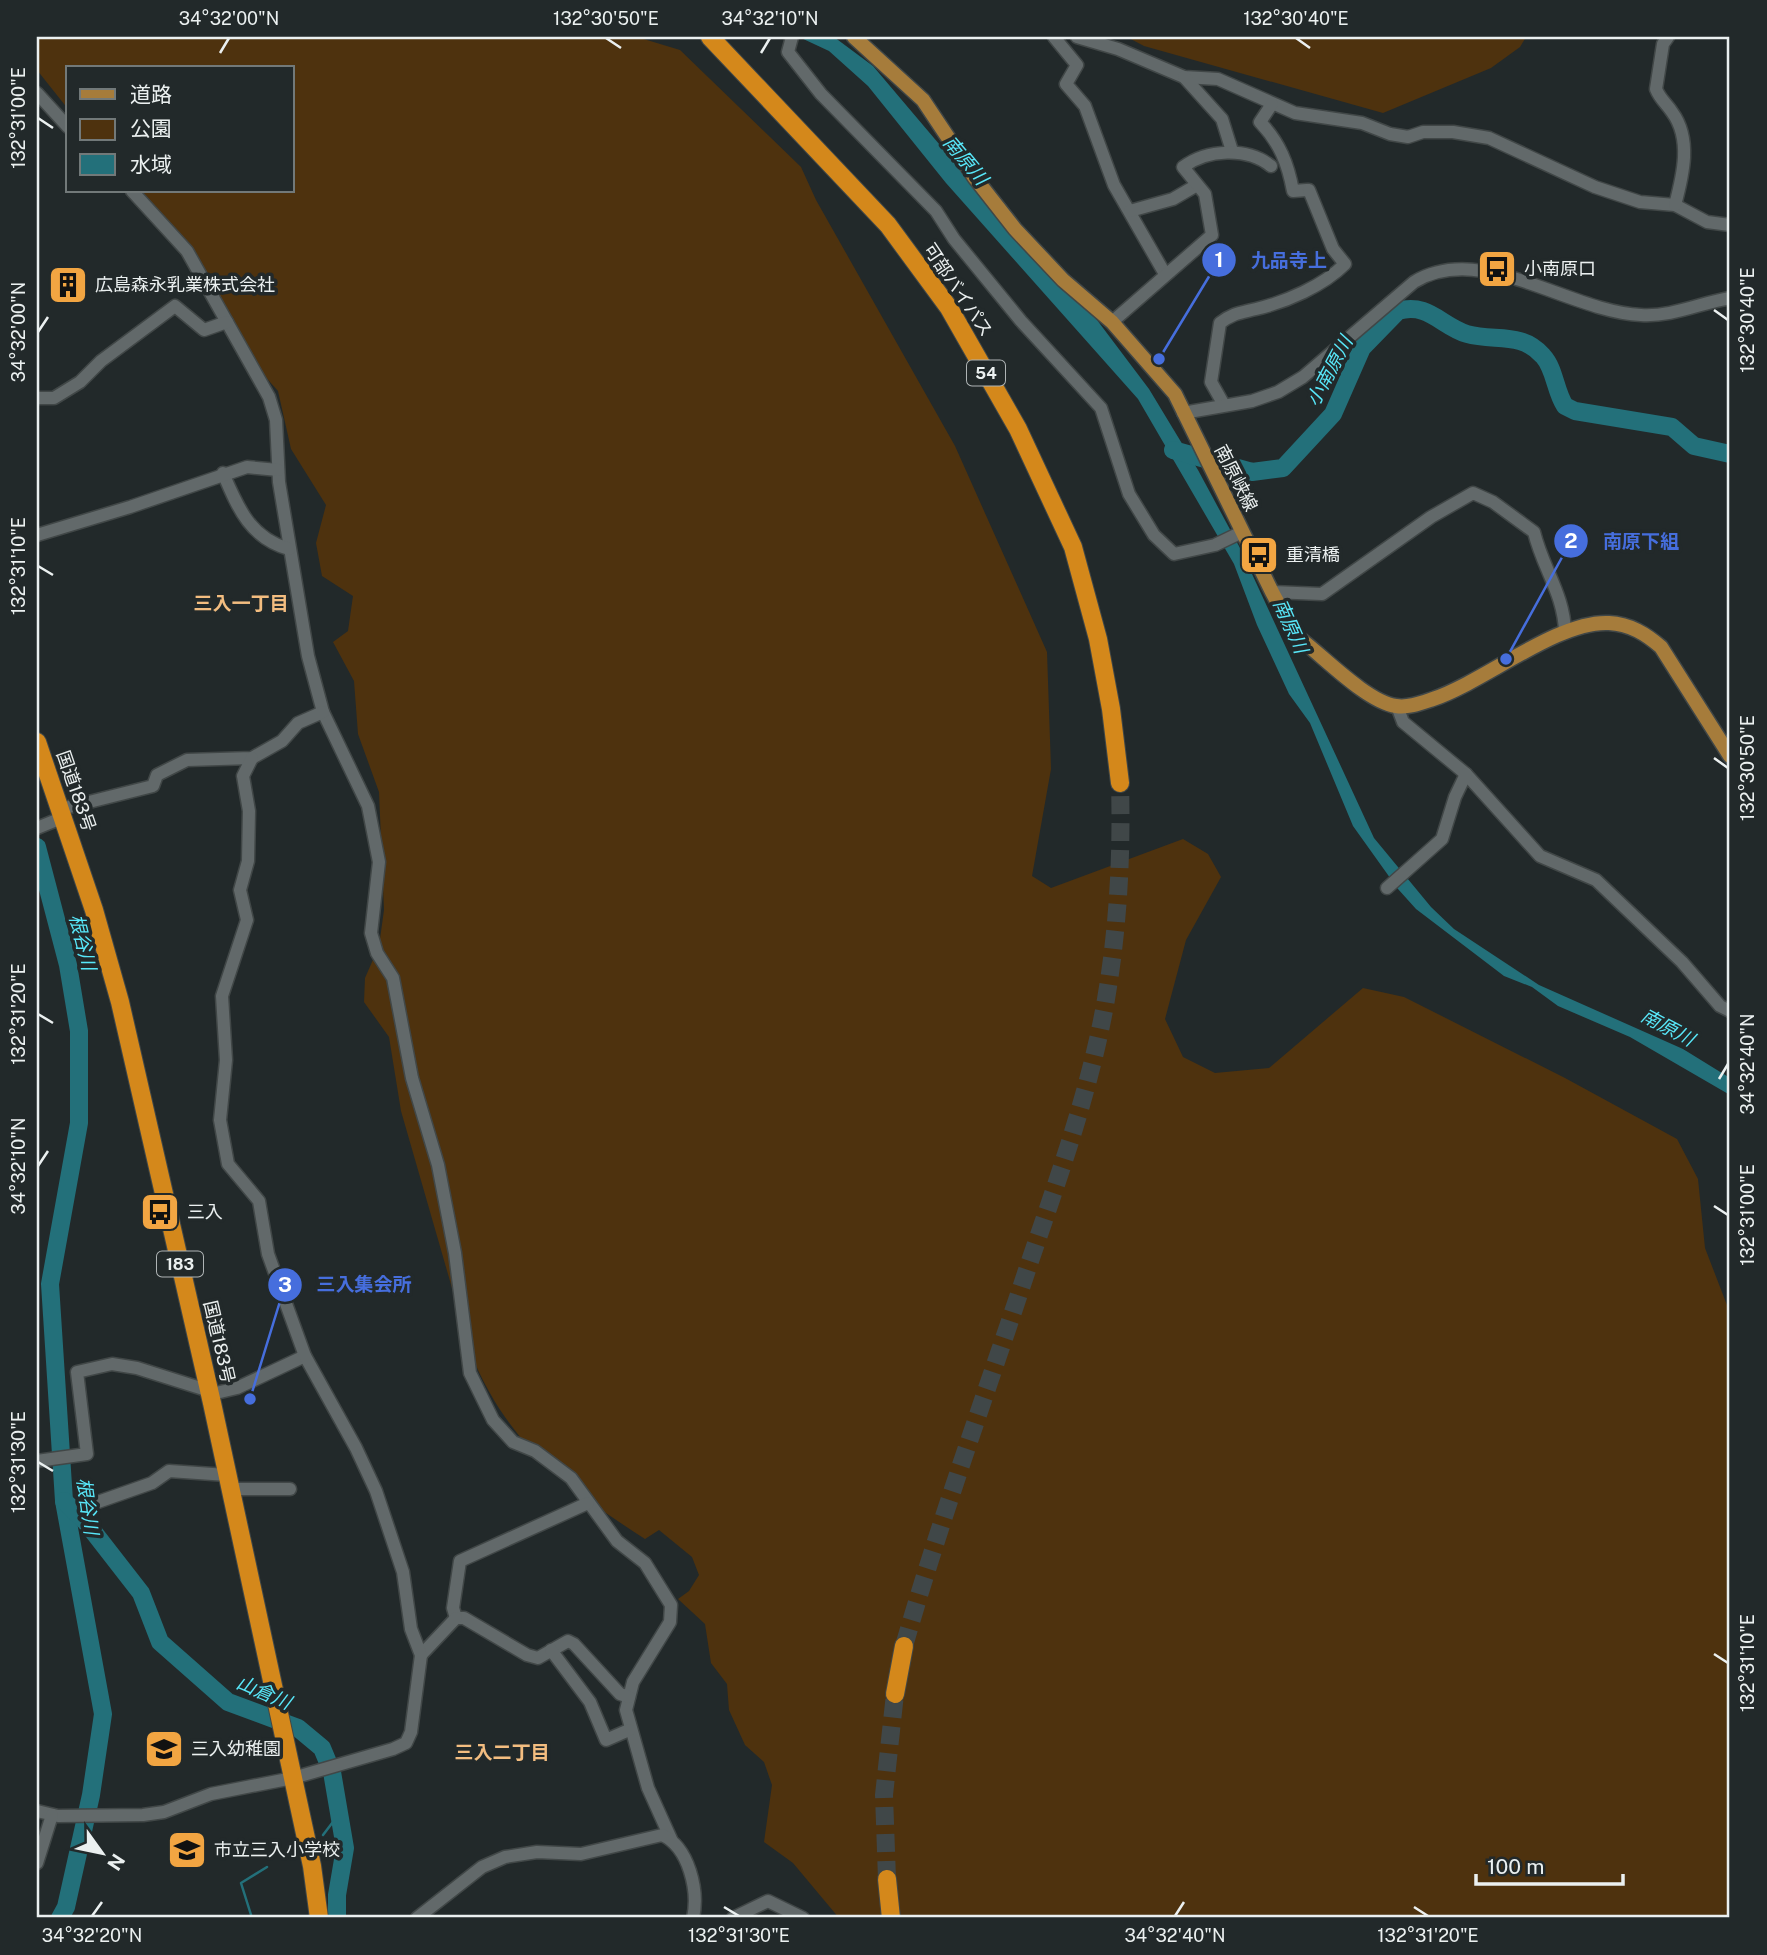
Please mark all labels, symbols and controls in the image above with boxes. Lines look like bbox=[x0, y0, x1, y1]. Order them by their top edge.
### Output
text: 34°32'00"N bbox=[179, 8, 279, 29]
text: 132°30'50"E bbox=[553, 8, 659, 29]
text: 34°32'10"N bbox=[721, 8, 819, 29]
text: 132°30'40"E bbox=[1243, 8, 1349, 29]
legend bbox=[66, 66, 294, 192]
text: 132°31'00"E bbox=[8, 67, 29, 169]
text: 道路 bbox=[130, 82, 172, 107]
text: 公園 bbox=[130, 116, 172, 141]
water label: 南原川 bbox=[939, 131, 994, 190]
text: 水域 bbox=[130, 152, 172, 177]
street label: 可部バイパス bbox=[920, 239, 997, 340]
callout: 九品寺上 bbox=[1202, 240, 1341, 280]
text: 1 bbox=[1215, 247, 1224, 272]
bus stop icon: 小南原口 bbox=[1476, 248, 1518, 290]
text: 九品寺上 bbox=[1251, 249, 1327, 271]
place label: 小南原口 bbox=[1524, 258, 1596, 279]
building icon: 広島森永乳業株式会社 bbox=[47, 264, 89, 306]
text: 132°30'40"E bbox=[1737, 267, 1758, 373]
place label: 広島森永乳業株式会社 bbox=[95, 274, 275, 295]
text: 34°32'00"N bbox=[8, 282, 29, 382]
water label: 小南原川 bbox=[1301, 331, 1357, 410]
road number: 54 bbox=[967, 360, 1005, 386]
street label: 南原峡線 bbox=[1211, 441, 1262, 515]
text: 132°31'10"E bbox=[8, 517, 29, 615]
callout: 南原下組 bbox=[1554, 521, 1693, 561]
text: 2 bbox=[1564, 528, 1578, 553]
text: 南原下組 bbox=[1603, 530, 1679, 552]
bus stop icon: 重清橋 bbox=[1238, 534, 1280, 576]
place label: 重清橋 bbox=[1286, 544, 1340, 565]
district label: 三入一丁目 bbox=[193, 592, 289, 614]
water label: 南原川 bbox=[1269, 595, 1313, 658]
text: 132°30'50"E bbox=[1737, 715, 1758, 821]
street label: 国道183号 bbox=[53, 748, 100, 834]
water label: 根谷川 bbox=[65, 912, 101, 974]
text: 132°31'20"E bbox=[8, 963, 29, 1065]
water label: 南原川 bbox=[1638, 1004, 1700, 1051]
text: 34°32'40"N bbox=[1737, 1013, 1758, 1115]
text: 34°32'10"N bbox=[8, 1117, 29, 1215]
text: 132°31'00"E bbox=[1737, 1164, 1758, 1266]
bus stop icon: 三入 bbox=[139, 1191, 181, 1233]
place label: 三入 bbox=[187, 1201, 223, 1222]
road number: 183 bbox=[157, 1252, 203, 1276]
callout: 三入集会所 bbox=[268, 1265, 426, 1305]
text: 3 bbox=[278, 1272, 292, 1297]
text: 三入集会所 bbox=[316, 1273, 412, 1295]
street label: 国道183号 bbox=[200, 1299, 239, 1385]
text: 132°31'30"E bbox=[8, 1411, 29, 1513]
water label: 根谷川 bbox=[73, 1476, 103, 1538]
text: 132°31'10"E bbox=[1737, 1614, 1758, 1712]
water label: 山倉川 bbox=[233, 1671, 296, 1714]
school or university icon: 三入幼稚園 bbox=[143, 1728, 185, 1770]
place label: 三入幼稚園 bbox=[191, 1738, 281, 1759]
district label: 三入二丁目 bbox=[454, 1741, 550, 1763]
north arrow bbox=[66, 1818, 136, 1888]
school or university icon: 市立三入小学校 bbox=[166, 1829, 208, 1871]
place label: 市立三入小学校 bbox=[214, 1839, 340, 1860]
scale bar bbox=[1476, 1843, 1624, 1887]
text: N bbox=[103, 1850, 130, 1874]
text: 100 m bbox=[1487, 1854, 1544, 1879]
text: 34°32'20"N bbox=[42, 1925, 142, 1946]
text: 132°31'30"E bbox=[688, 1925, 790, 1946]
text: 34°32'40"N bbox=[1124, 1925, 1226, 1946]
text: 132°31'20"E bbox=[1377, 1925, 1479, 1946]

